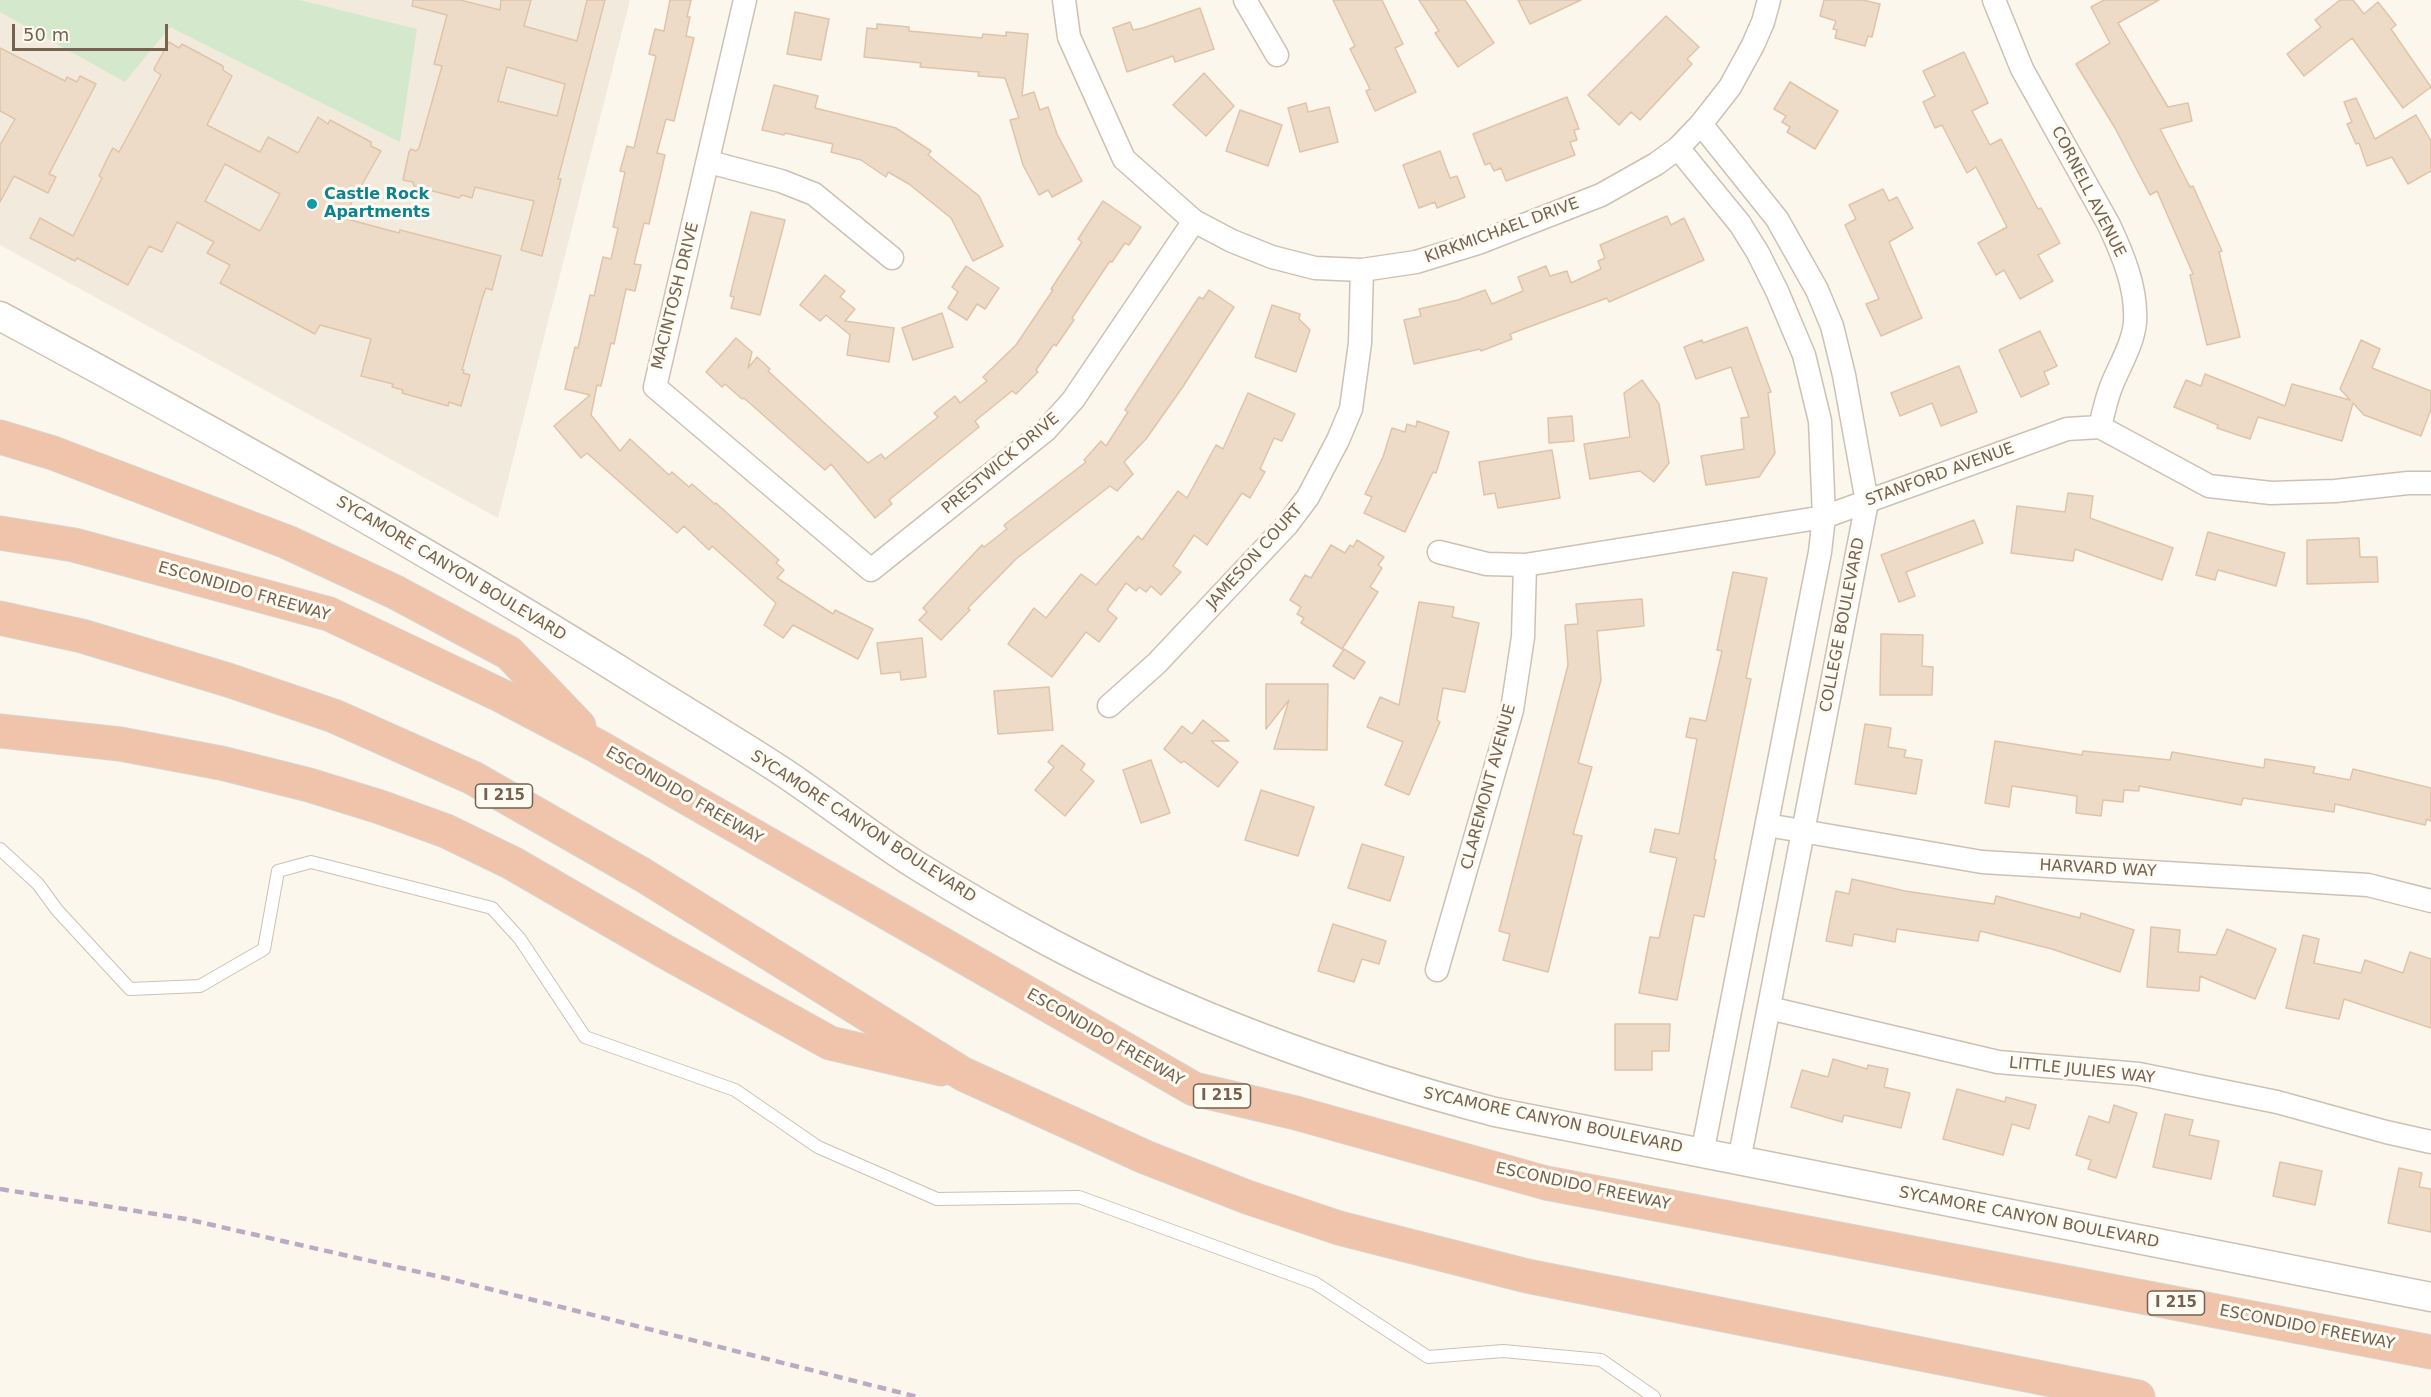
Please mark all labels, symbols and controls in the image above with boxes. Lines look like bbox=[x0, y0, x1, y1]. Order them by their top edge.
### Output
scale bar bbox=[15, 12, 171, 50]
text: 50 m bbox=[23, 24, 69, 45]
street label: CORNELL AVENUE bbox=[2047, 123, 2129, 261]
place label: Castle Rock Apartments bbox=[324, 185, 430, 223]
street label: KIRKMICHAEL DRIVE bbox=[1422, 194, 1582, 268]
marker: Castle Rock Apartments bbox=[305, 197, 319, 211]
street label: MACINTOSH DRIVE bbox=[648, 220, 704, 372]
street label: PRESTWICK DRIVE bbox=[938, 409, 1064, 519]
street label: STANFORD AVENUE bbox=[1863, 439, 2017, 511]
street label: SYCAMORE CANYON BOULEVARD bbox=[333, 493, 569, 645]
street label: JAMESON COURT bbox=[1203, 501, 1307, 613]
street label: COLLEGE BOULEVARD bbox=[1817, 536, 1869, 714]
street label: ESCONDIDO FREEWAY bbox=[156, 558, 332, 626]
street label: CLAREMONT AVENUE bbox=[1458, 702, 1520, 872]
street label: ESCONDIDO FREEWAY bbox=[602, 743, 766, 849]
street label: SYCAMORE CANYON BOULEVARD bbox=[747, 747, 979, 907]
road number: I 215 bbox=[476, 784, 532, 808]
street label: HARVARD WAY bbox=[2039, 856, 2157, 882]
street label: ESCONDIDO FREEWAY bbox=[1023, 985, 1187, 1091]
street label: LITTLE JULIES WAY bbox=[2008, 1054, 2156, 1088]
road number: I 215 bbox=[1194, 1084, 1250, 1108]
street label: SYCAMORE CANYON BOULEVARD bbox=[1421, 1084, 1685, 1158]
street label: ESCONDIDO FREEWAY bbox=[1494, 1159, 1672, 1215]
street label: SYCAMORE CANYON BOULEVARD bbox=[1897, 1183, 2161, 1253]
road number: I 215 bbox=[2148, 1291, 2204, 1315]
street label: ESCONDIDO FREEWAY bbox=[2218, 1302, 2396, 1354]

